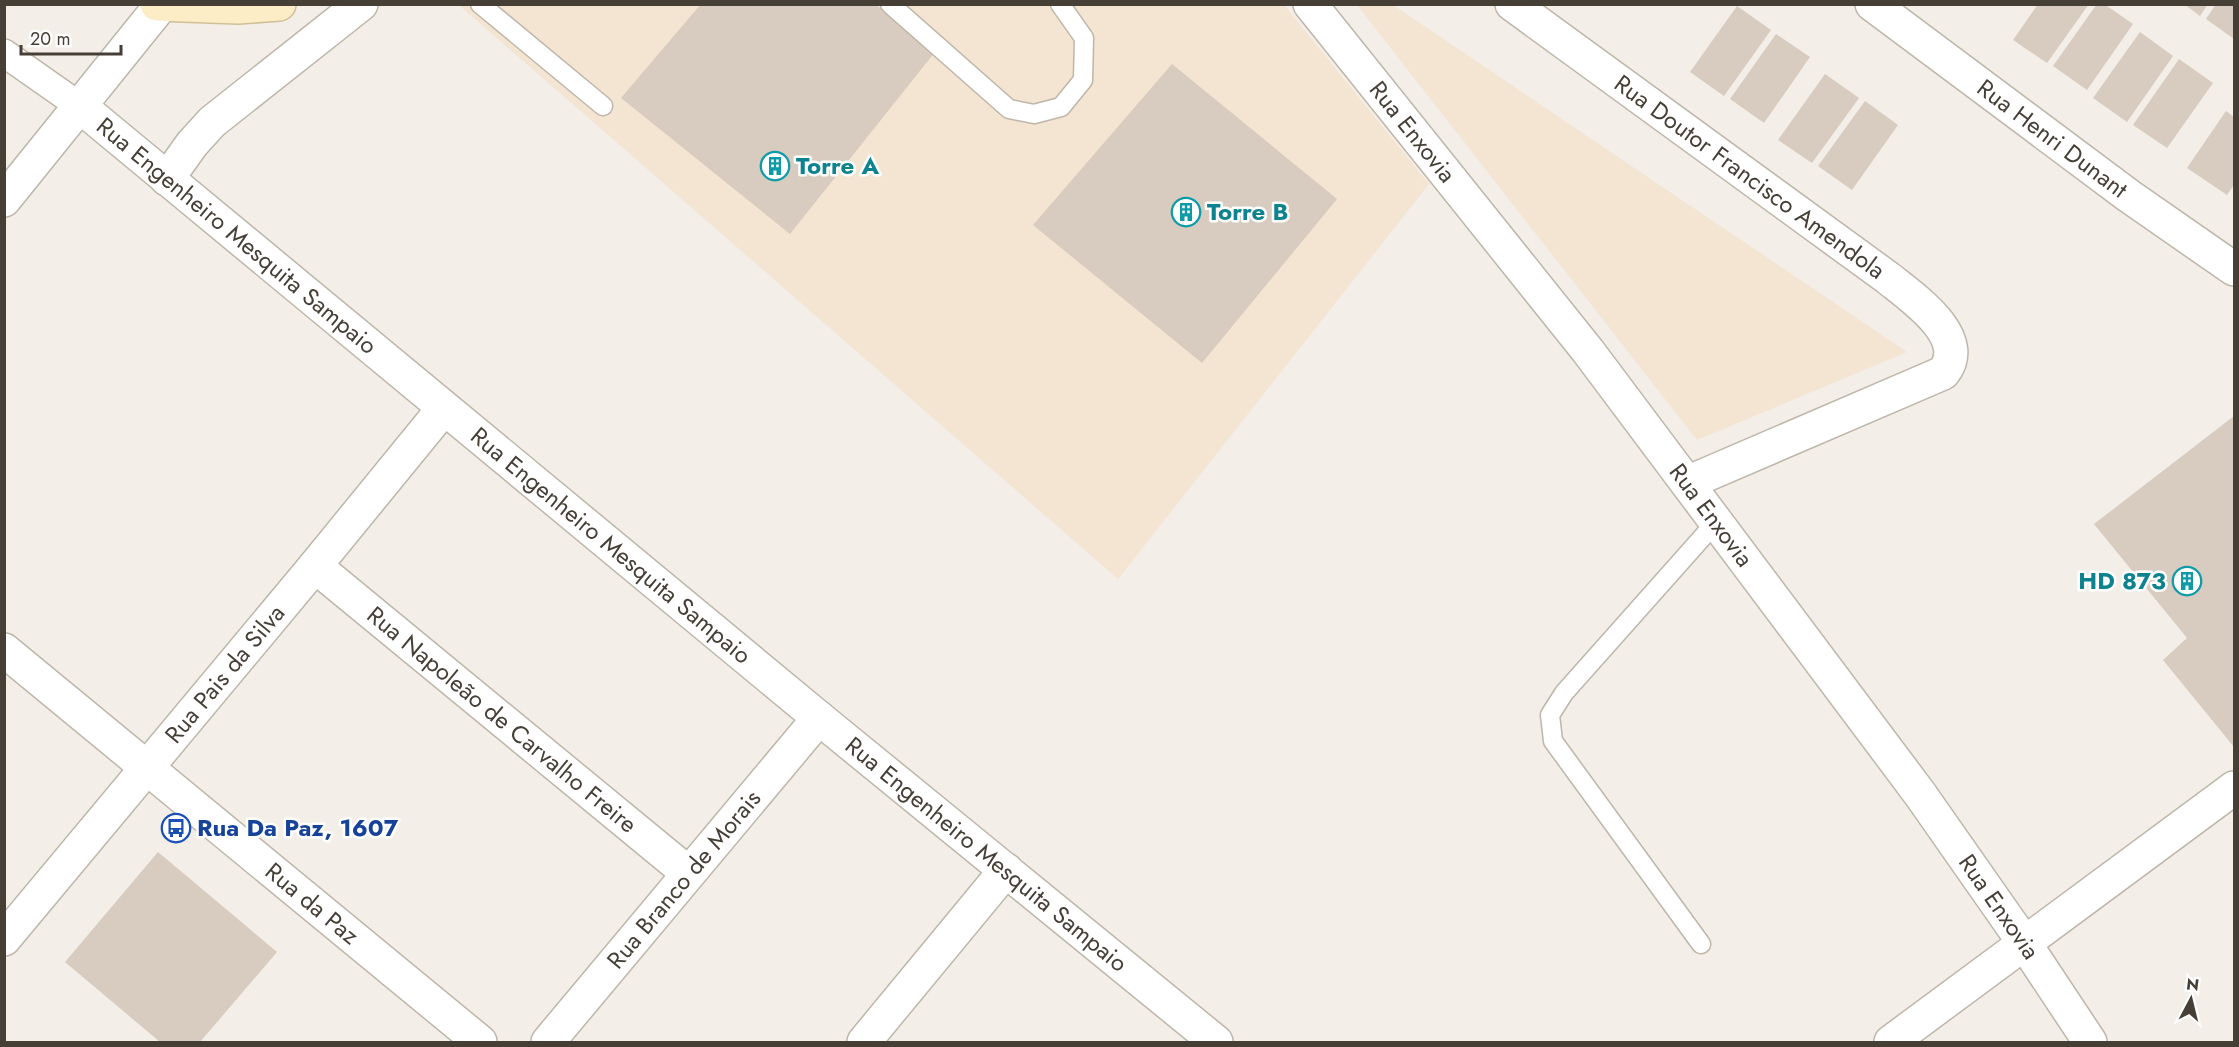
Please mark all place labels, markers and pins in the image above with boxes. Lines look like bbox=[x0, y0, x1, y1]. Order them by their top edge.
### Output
place label: Torre A bbox=[796, 148, 880, 183]
building icon: Torre A bbox=[759, 150, 791, 182]
place label: Torre B bbox=[1207, 194, 1288, 229]
building icon: Torre B bbox=[1170, 196, 1202, 228]
place label: HD 873 bbox=[2078, 563, 2166, 598]
building icon: HD 873 bbox=[2171, 565, 2203, 597]
place label: Rua Da Paz, 1607 bbox=[197, 810, 399, 845]
bus stop icon: Rua Da Paz, 1607 bbox=[160, 812, 192, 844]

